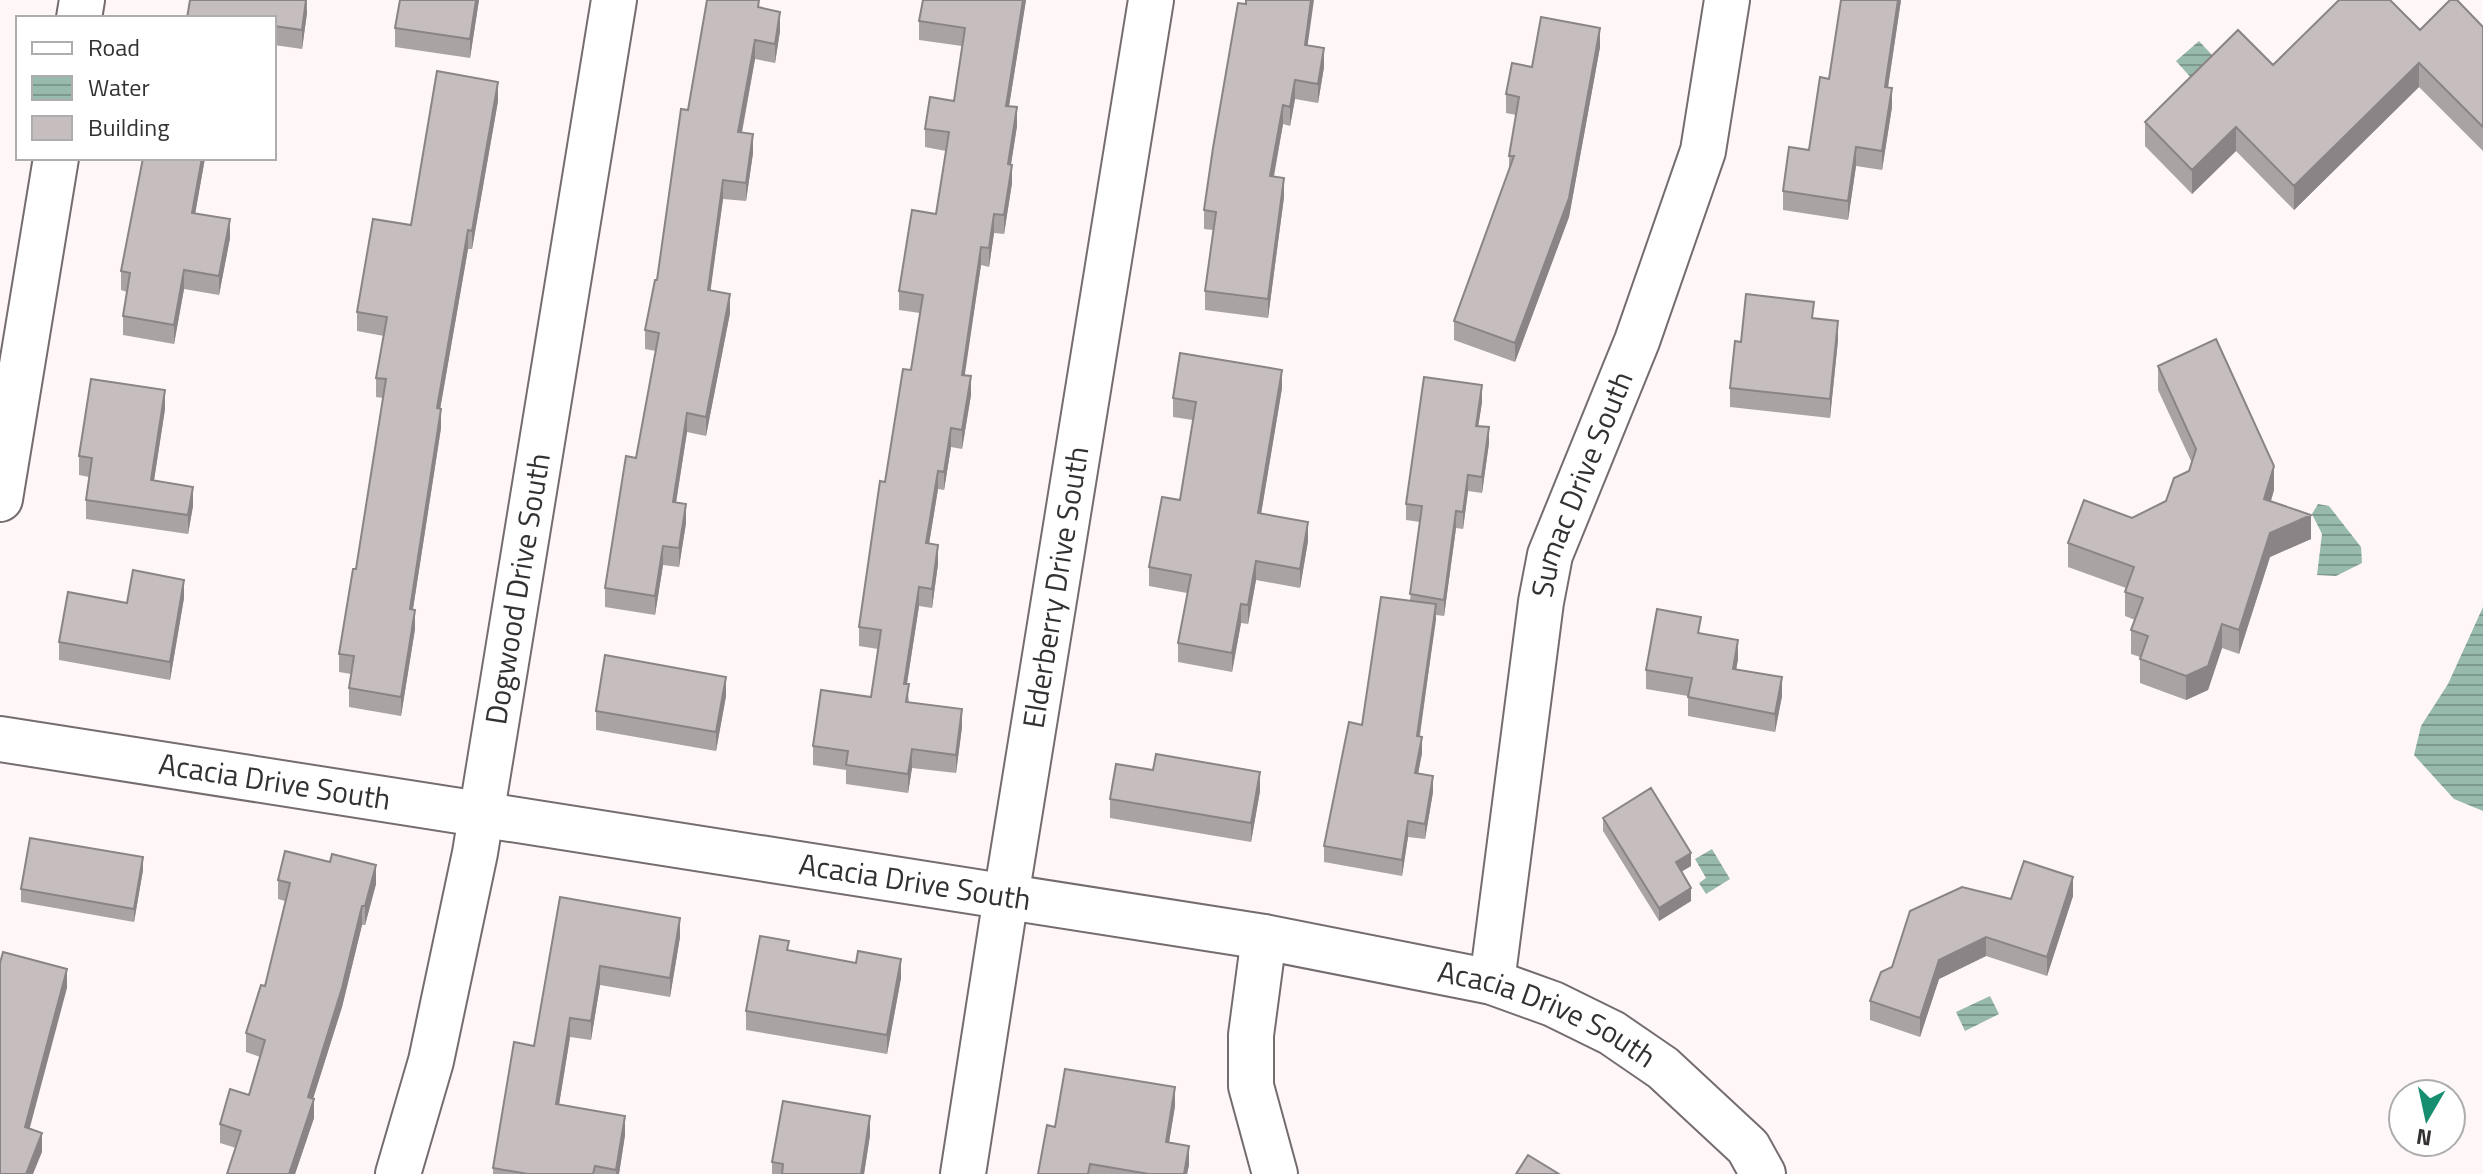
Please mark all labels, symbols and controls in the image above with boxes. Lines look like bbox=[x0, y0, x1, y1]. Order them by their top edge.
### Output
legend bbox=[16, 16, 276, 160]
text: Road bbox=[88, 29, 140, 65]
text: Water bbox=[88, 69, 150, 105]
text: Building bbox=[88, 109, 170, 145]
street label: Sumac Drive South bbox=[1518, 364, 1644, 601]
street label: Elderberry Drive South bbox=[1010, 443, 1100, 731]
street label: Dogwood Drive South bbox=[472, 449, 562, 728]
street label: Acacia Drive South bbox=[156, 740, 394, 822]
street label: Acacia Drive South bbox=[796, 840, 1034, 922]
street label: Acacia Drive South bbox=[1434, 948, 1666, 1079]
north arrow bbox=[2387, 1078, 2467, 1158]
text: N bbox=[2414, 1120, 2434, 1156]

